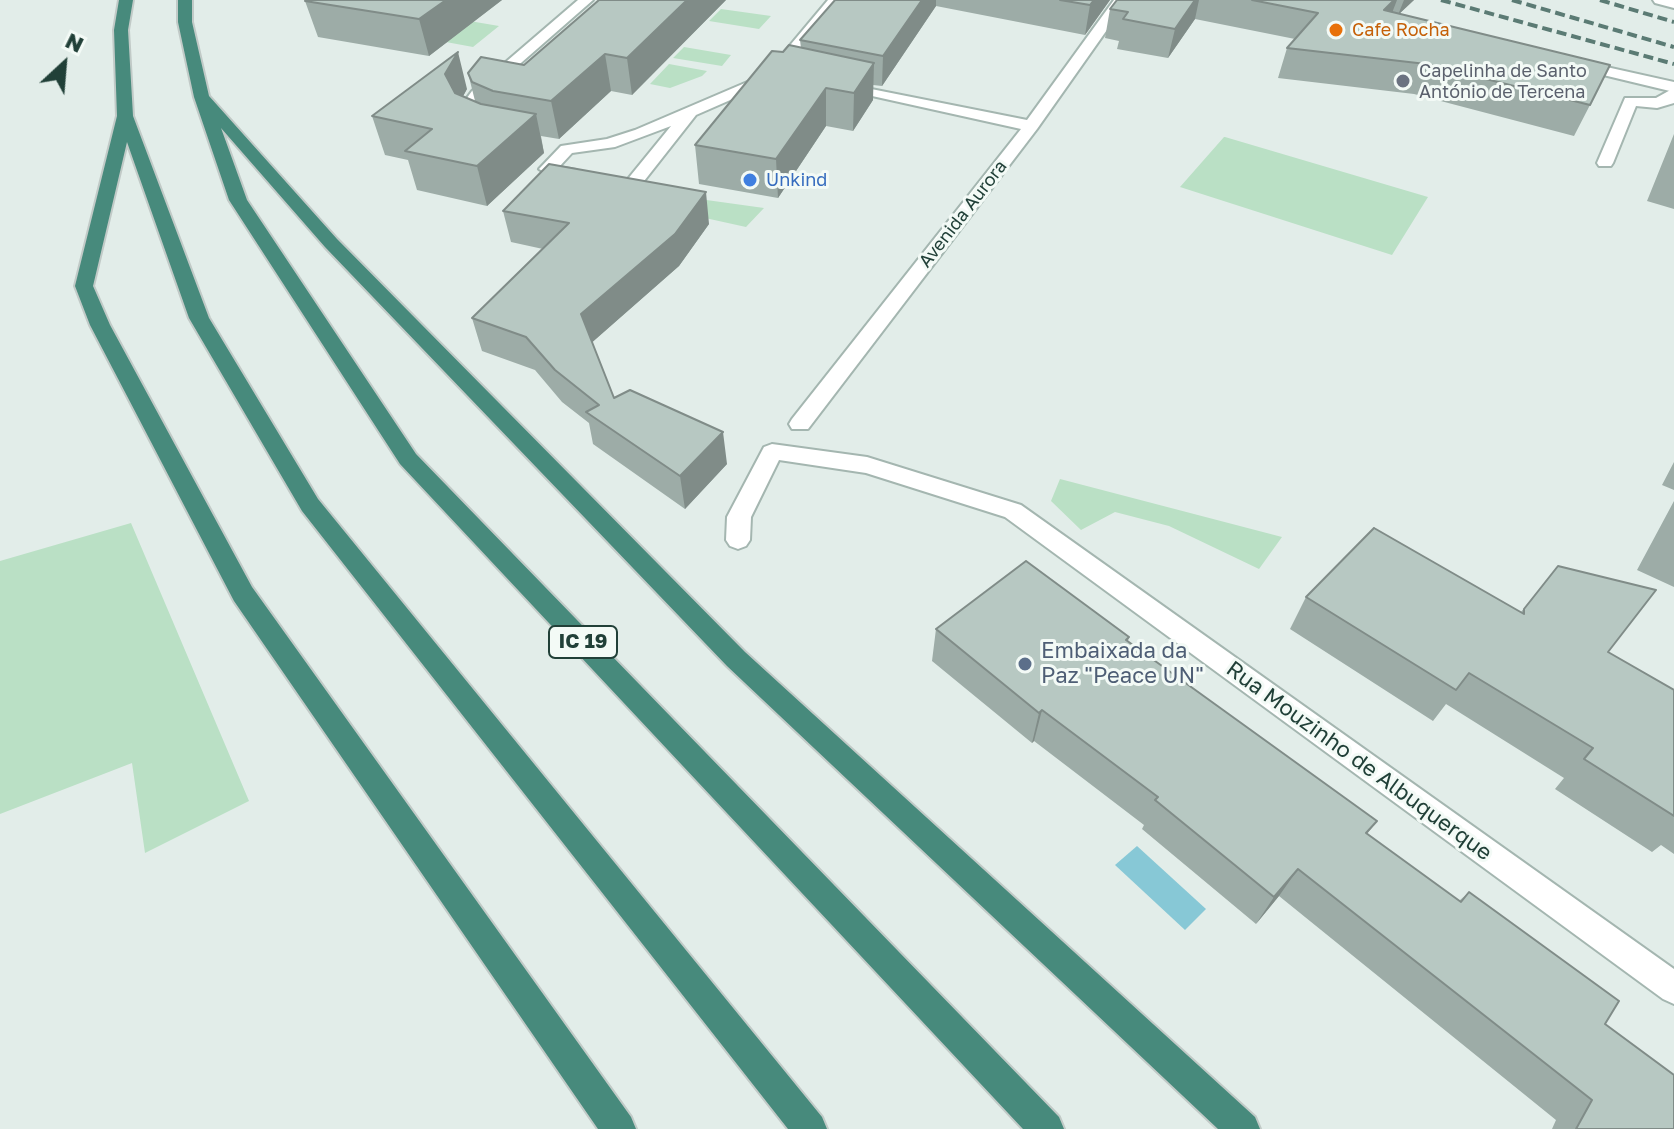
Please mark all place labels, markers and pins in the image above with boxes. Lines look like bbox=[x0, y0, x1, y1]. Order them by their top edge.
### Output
place label: Cafe Rocha bbox=[1352, 19, 1450, 41]
marker: Cafe Rocha bbox=[1327, 21, 1345, 39]
place label: Capelinha de Santo António de Tercena bbox=[1419, 60, 1587, 102]
marker: Capelinha de Santo António de Tercena bbox=[1394, 72, 1412, 90]
place label: Unkind bbox=[766, 169, 827, 191]
marker: Unkind bbox=[741, 171, 759, 189]
place label: Embaixada da Paz "Peace UN" bbox=[1041, 638, 1204, 690]
marker: Embaixada da Paz "Peace UN" bbox=[1016, 655, 1034, 673]

